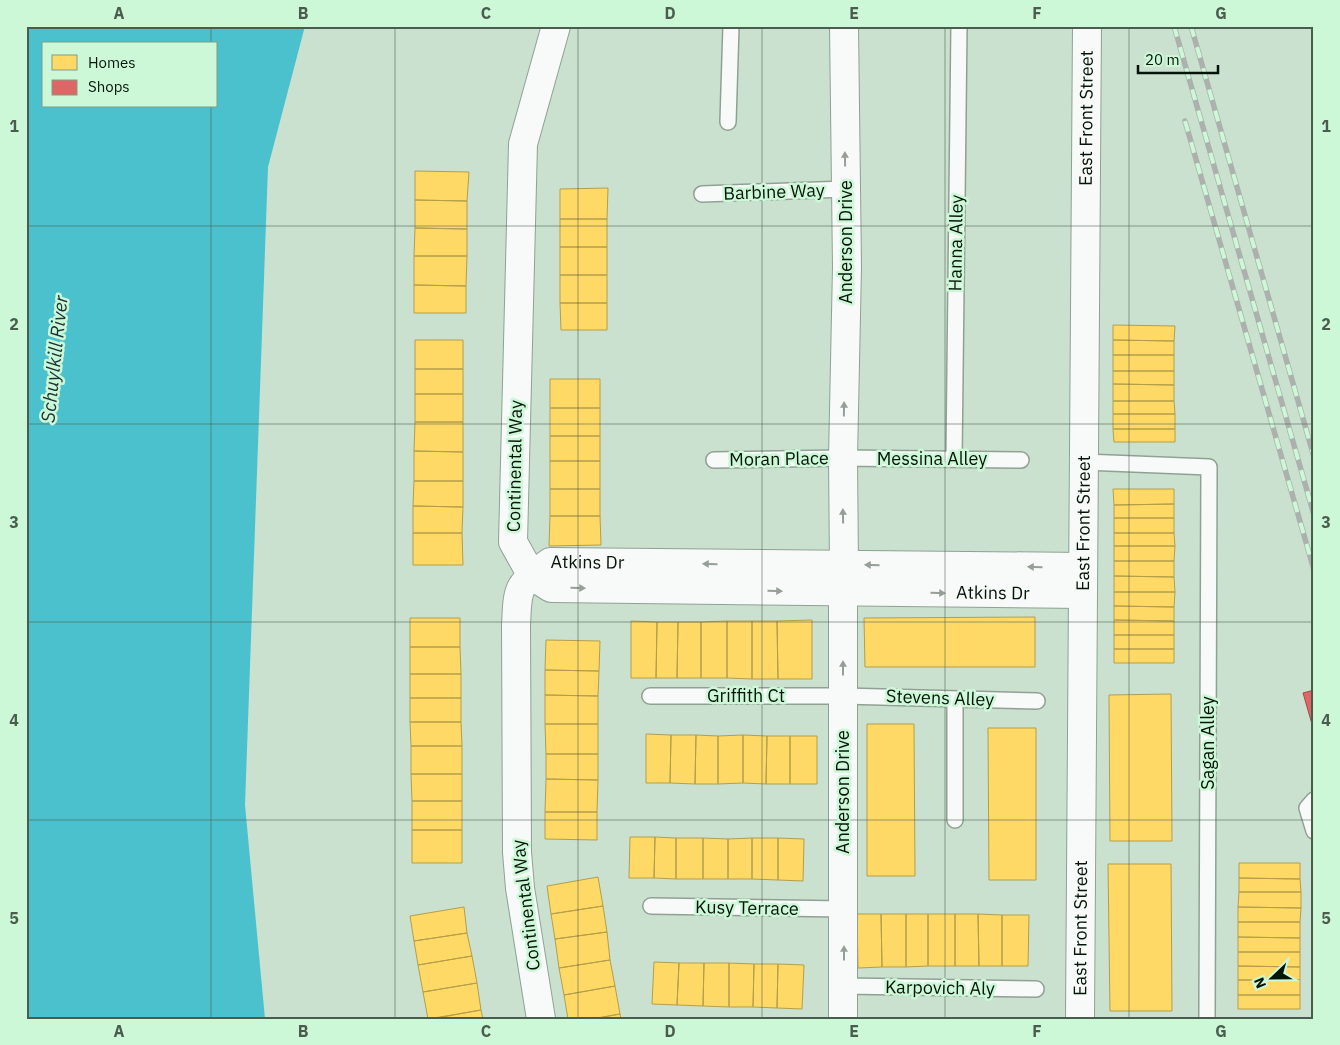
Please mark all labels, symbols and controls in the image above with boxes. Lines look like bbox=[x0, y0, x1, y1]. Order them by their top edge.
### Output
text: A bbox=[114, 3, 125, 23]
text: B bbox=[298, 3, 309, 23]
text: C bbox=[481, 3, 491, 23]
text: D bbox=[664, 3, 676, 23]
text: E bbox=[849, 3, 859, 23]
text: F bbox=[1032, 3, 1042, 23]
text: G bbox=[1215, 3, 1227, 23]
legend bbox=[42, 42, 218, 108]
scale bar bbox=[1138, 42, 1218, 74]
street label: East Front Street bbox=[1074, 50, 1098, 186]
text: 20 m bbox=[1145, 50, 1180, 69]
text: Homes bbox=[88, 53, 136, 72]
text: Shops bbox=[88, 77, 130, 96]
text: 1 bbox=[9, 116, 19, 136]
text: 1 bbox=[1321, 116, 1331, 136]
one-way arrow bbox=[841, 151, 849, 167]
street label: Barbine Way bbox=[723, 178, 825, 205]
street label: Anderson Drive bbox=[834, 180, 857, 304]
street label: Hanna Alley bbox=[943, 194, 968, 292]
water label: Schuylkill River bbox=[35, 293, 73, 424]
text: 2 bbox=[9, 314, 19, 334]
text: 2 bbox=[1321, 314, 1331, 334]
street label: Continental Way bbox=[502, 400, 527, 532]
one-way arrow bbox=[840, 401, 848, 417]
street label: Moran Place bbox=[729, 446, 829, 471]
street label: Messina Alley bbox=[877, 447, 987, 470]
street label: East Front Street bbox=[1071, 455, 1095, 591]
one-way arrow bbox=[839, 508, 847, 524]
text: 3 bbox=[9, 512, 19, 532]
text: 3 bbox=[1321, 512, 1331, 532]
street label: Atkins Dr bbox=[550, 550, 625, 574]
one-way arrow bbox=[701, 559, 717, 567]
one-way arrow bbox=[864, 561, 880, 569]
one-way arrow bbox=[1026, 563, 1042, 571]
street label: Atkins Dr bbox=[956, 581, 1030, 604]
one-way arrow bbox=[570, 584, 586, 592]
one-way arrow bbox=[767, 587, 783, 595]
one-way arrow bbox=[930, 589, 946, 597]
one-way arrow bbox=[839, 659, 847, 675]
street label: Griffith Ct bbox=[707, 684, 785, 707]
street label: Stevens Alley bbox=[886, 684, 995, 711]
street label: Sagan Alley bbox=[1196, 696, 1219, 790]
text: 4 bbox=[9, 710, 19, 730]
text: 4 bbox=[1321, 710, 1331, 730]
street label: Anderson Drive bbox=[831, 730, 854, 854]
street label: Continental Way bbox=[506, 838, 545, 972]
street label: East Front Street bbox=[1068, 860, 1092, 996]
street label: Kusy Terrace bbox=[695, 895, 799, 920]
text: 5 bbox=[9, 908, 19, 928]
text: 5 bbox=[1321, 908, 1331, 928]
one-way arrow bbox=[840, 944, 848, 960]
north arrow bbox=[1248, 952, 1298, 1002]
street label: Karpovich Aly bbox=[885, 975, 995, 1000]
text: N bbox=[1250, 975, 1270, 991]
text: A bbox=[114, 1021, 125, 1041]
text: B bbox=[298, 1021, 309, 1041]
text: C bbox=[481, 1021, 491, 1041]
text: D bbox=[664, 1021, 676, 1041]
text: E bbox=[849, 1021, 859, 1041]
text: F bbox=[1032, 1021, 1042, 1041]
text: G bbox=[1215, 1021, 1227, 1041]

